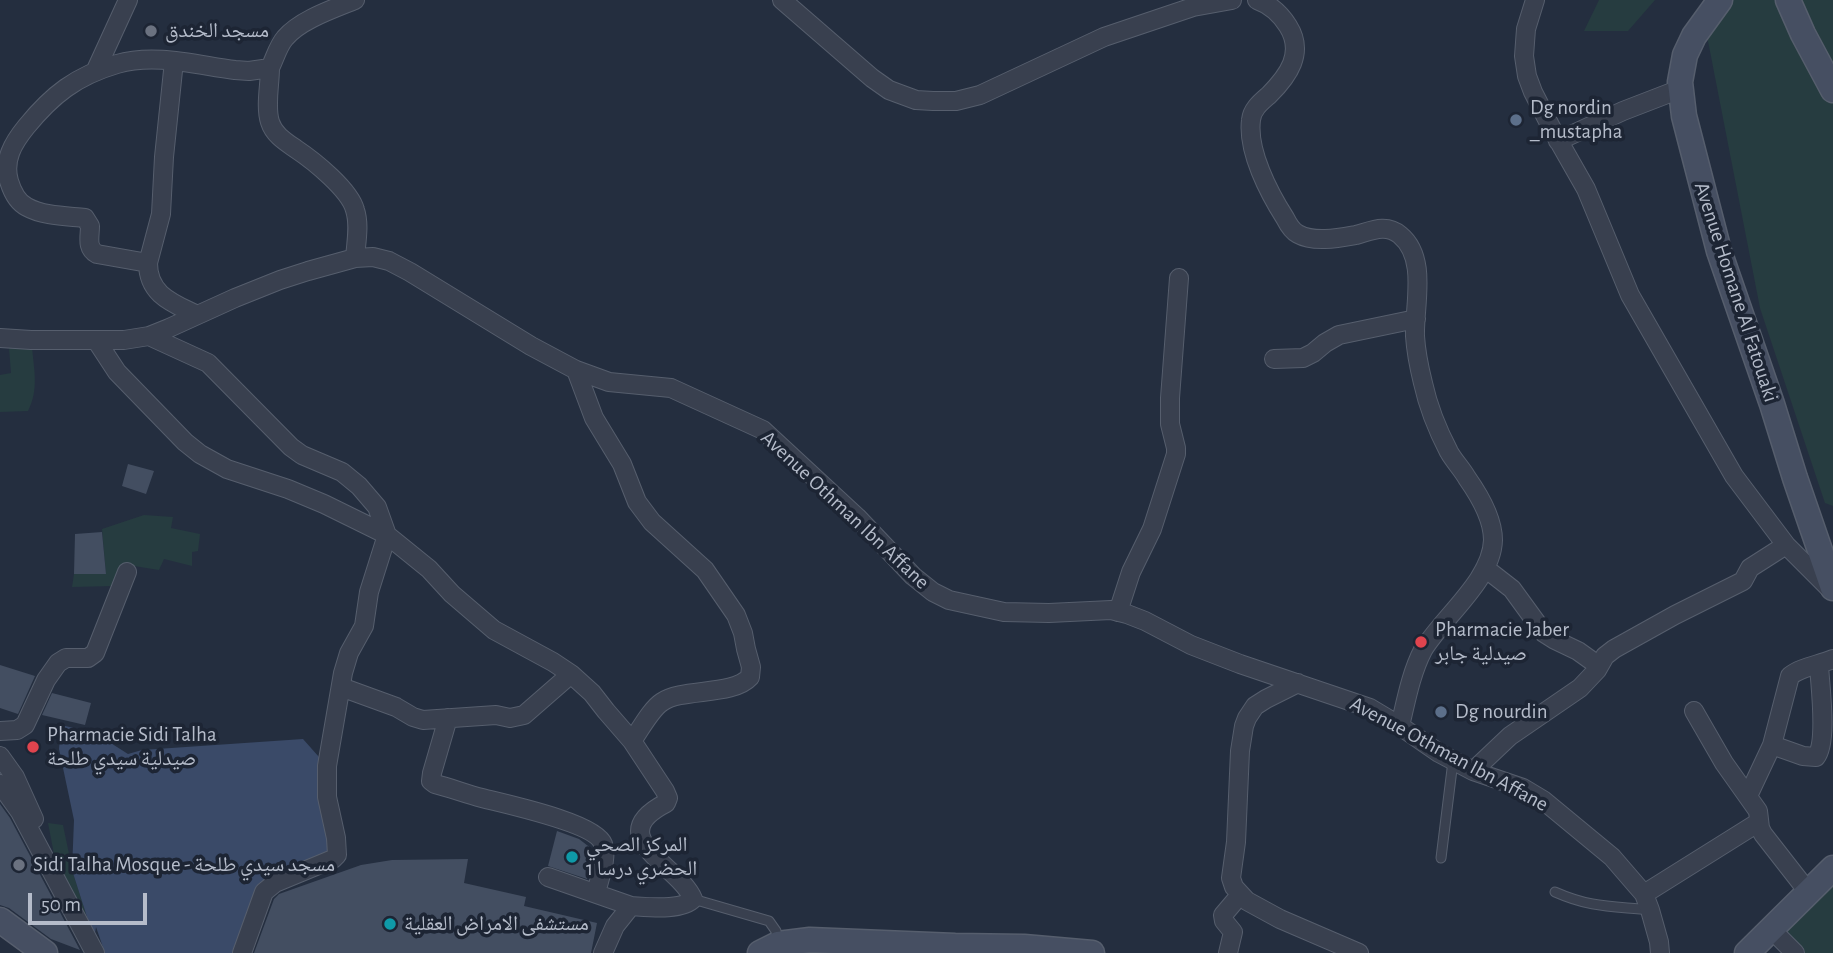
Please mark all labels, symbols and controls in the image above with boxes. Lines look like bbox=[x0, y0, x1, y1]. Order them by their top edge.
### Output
place label: مسجد الخندق bbox=[165, 18, 269, 44]
marker: مسجد الخندق bbox=[143, 23, 159, 39]
place label: Dg nordin _mustapha bbox=[1530, 95, 1622, 145]
marker: Dg nordin _mustapha bbox=[1508, 112, 1524, 128]
street label: Avenue Homane Al Fatouaki bbox=[1689, 179, 1783, 405]
street label: Avenue Othman Ibn Affane bbox=[756, 425, 934, 595]
place label: Pharmacie Jaber صيدلية جابر bbox=[1435, 617, 1569, 667]
marker: Pharmacie Jaber صيدلية جابر bbox=[1413, 634, 1429, 650]
street label: Avenue Othman Ibn Affane bbox=[1345, 691, 1553, 817]
place label: Dg nourdin bbox=[1455, 699, 1547, 725]
marker: Dg nourdin bbox=[1433, 704, 1449, 720]
place label: Pharmacie Sidi Talha صيدلية سيدي طلحة bbox=[47, 722, 217, 772]
marker: Pharmacie Sidi Talha صيدلية سيدي طلحة bbox=[25, 739, 41, 755]
place label: المركز الصحي الحضري درسا 1 bbox=[586, 832, 697, 882]
marker: المركز الصحي الحضري درسا 1 bbox=[564, 849, 580, 865]
place label: Sidi Talha Mosque - مسجد سيدي طلحة bbox=[33, 852, 335, 878]
marker: Sidi Talha Mosque - مسجد سيدي طلحة bbox=[11, 857, 27, 873]
scale bar bbox=[32, 880, 150, 924]
text: 50 m bbox=[41, 894, 81, 915]
place label: مستشفى الامراض العقلية bbox=[404, 911, 589, 937]
marker: مستشفى الامراض العقلية bbox=[382, 916, 398, 932]

